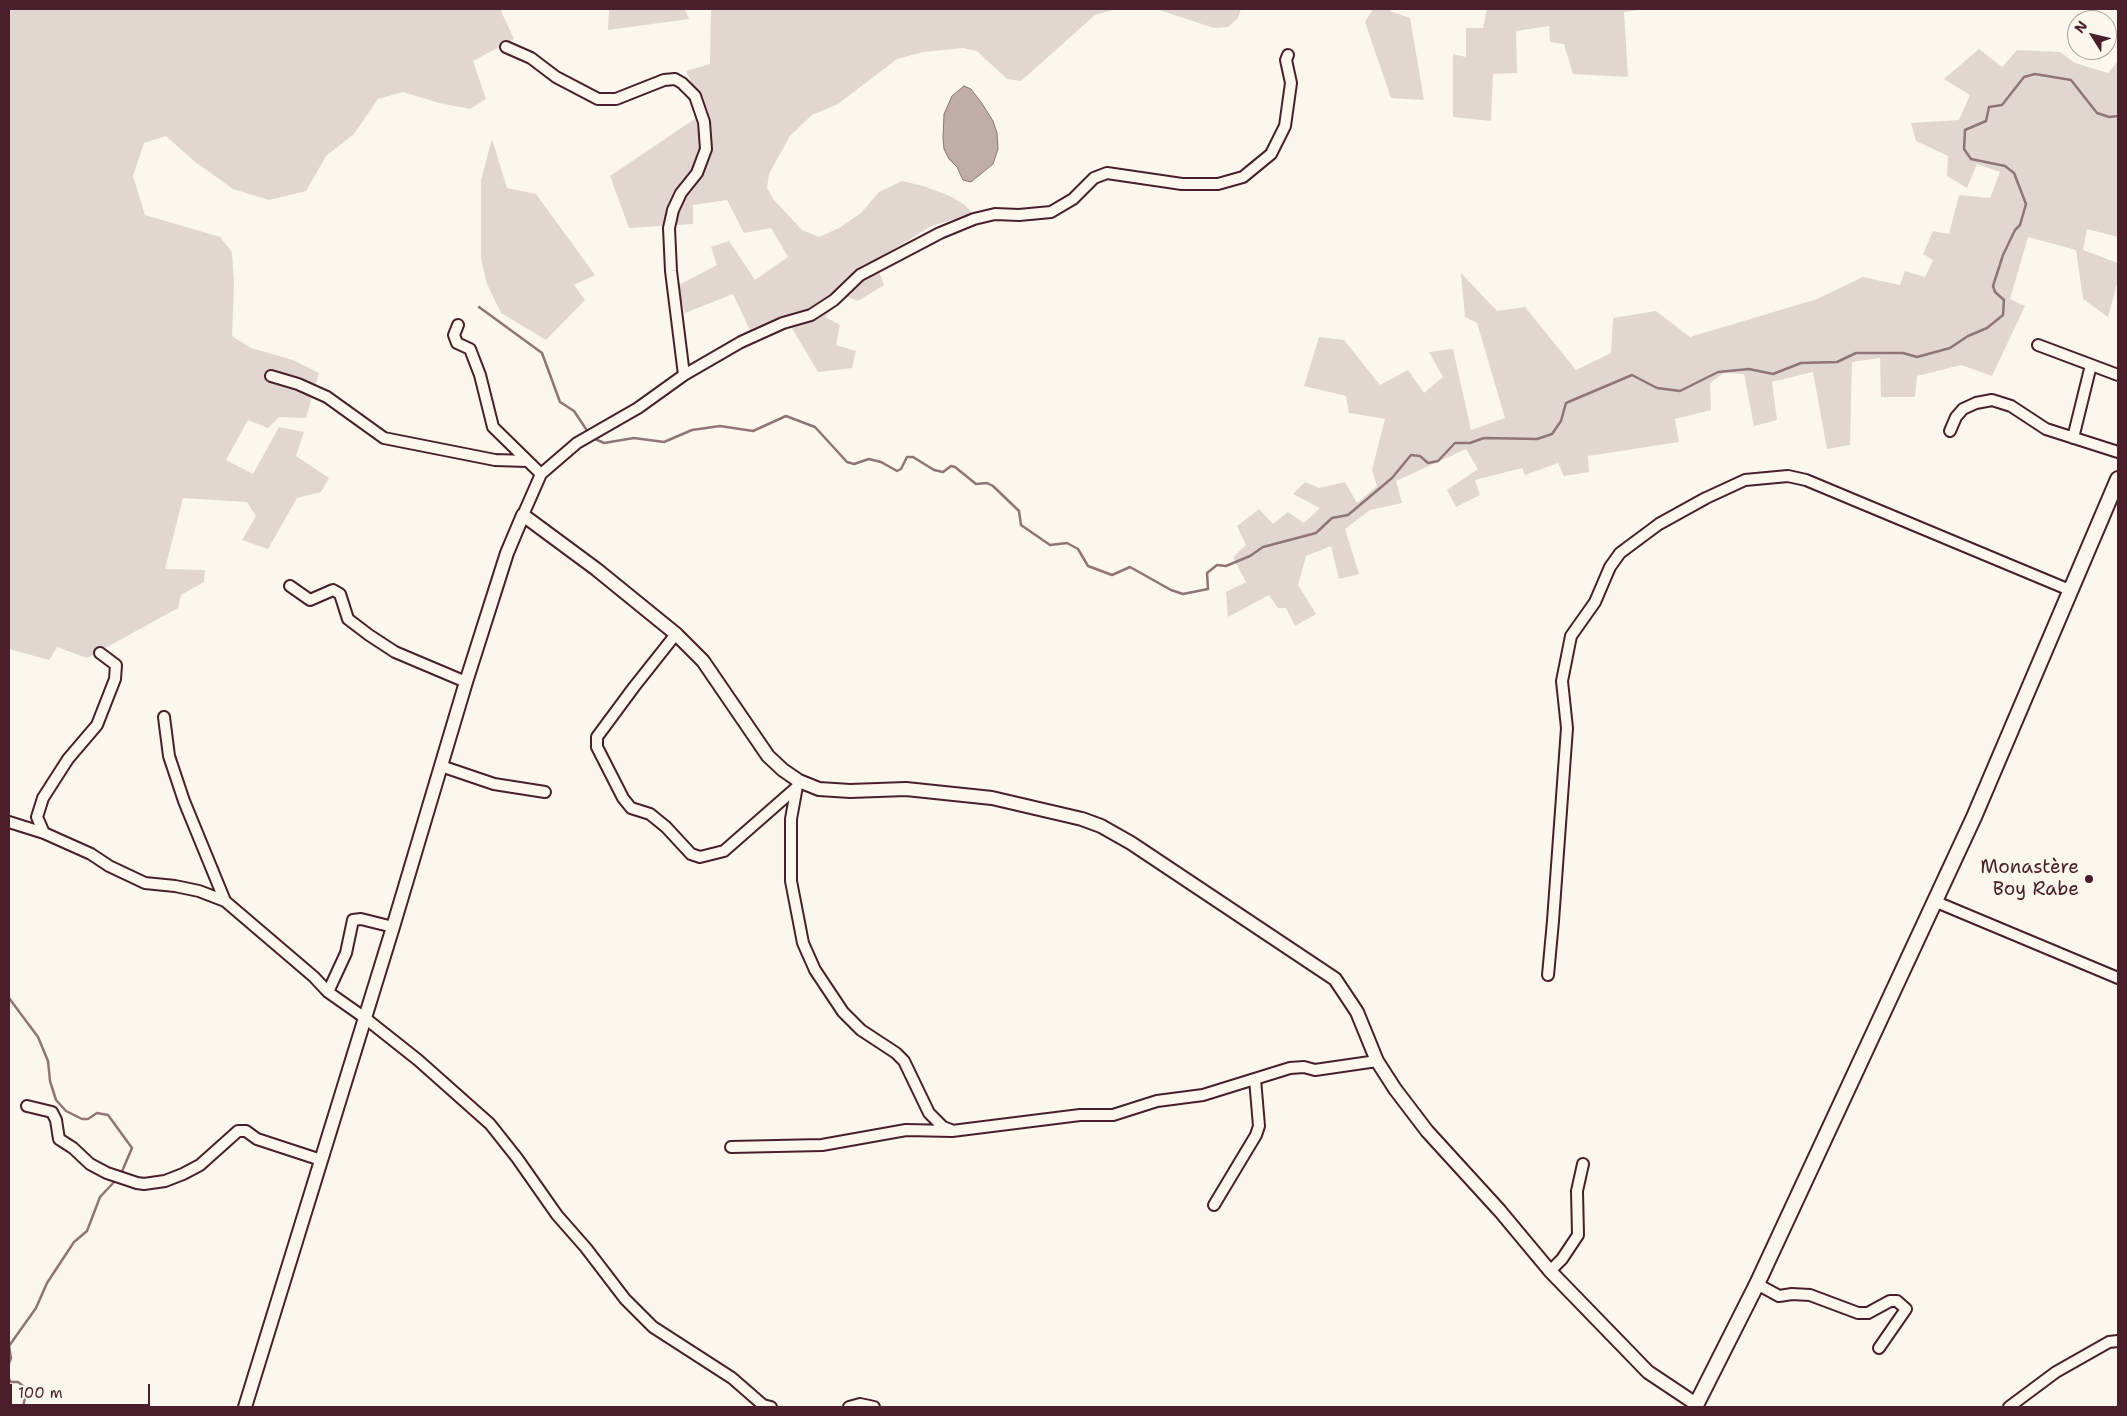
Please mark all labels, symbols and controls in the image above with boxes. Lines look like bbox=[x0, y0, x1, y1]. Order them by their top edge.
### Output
north arrow bbox=[2067, 10, 2117, 60]
text: N bbox=[2070, 17, 2091, 37]
place label: Monastère Boy Rabe bbox=[1980, 857, 2079, 901]
marker: Monastère Boy Rabe bbox=[2083, 873, 2095, 885]
scale bar bbox=[12, 1374, 152, 1406]
text: 100 m bbox=[18, 1383, 63, 1403]

